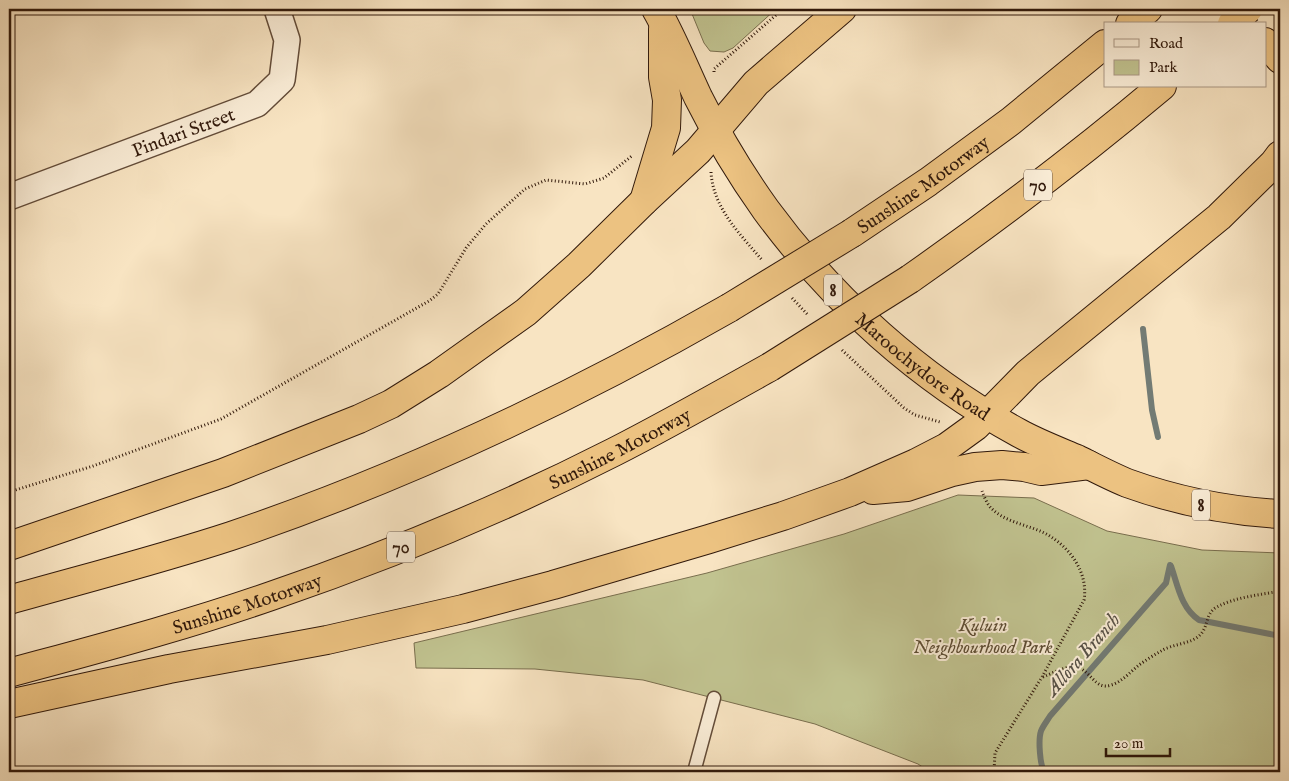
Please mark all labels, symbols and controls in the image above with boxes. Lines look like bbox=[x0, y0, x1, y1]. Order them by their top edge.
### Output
legend bbox=[1104, 22, 1266, 88]
text: Road bbox=[1149, 34, 1184, 53]
text: Park bbox=[1149, 58, 1179, 77]
street label: Pindari Street bbox=[129, 103, 239, 164]
street label: Sunshine Motorway bbox=[853, 131, 995, 240]
road number: 70 bbox=[1024, 170, 1052, 200]
road number: 8 bbox=[824, 274, 842, 306]
street label: Maroochydore Road bbox=[849, 308, 994, 428]
street label: Sunshine Motorway bbox=[546, 403, 696, 496]
road number: 8 bbox=[1192, 490, 1210, 520]
road number: 70 bbox=[387, 532, 415, 562]
street label: Sunshine Motorway bbox=[170, 569, 326, 641]
water label: Allora Branch bbox=[1039, 608, 1126, 703]
park label: Kuluin Neighbourhood Park bbox=[913, 614, 1053, 660]
scale bar bbox=[1106, 726, 1170, 758]
text: 20 m bbox=[1114, 734, 1144, 753]

